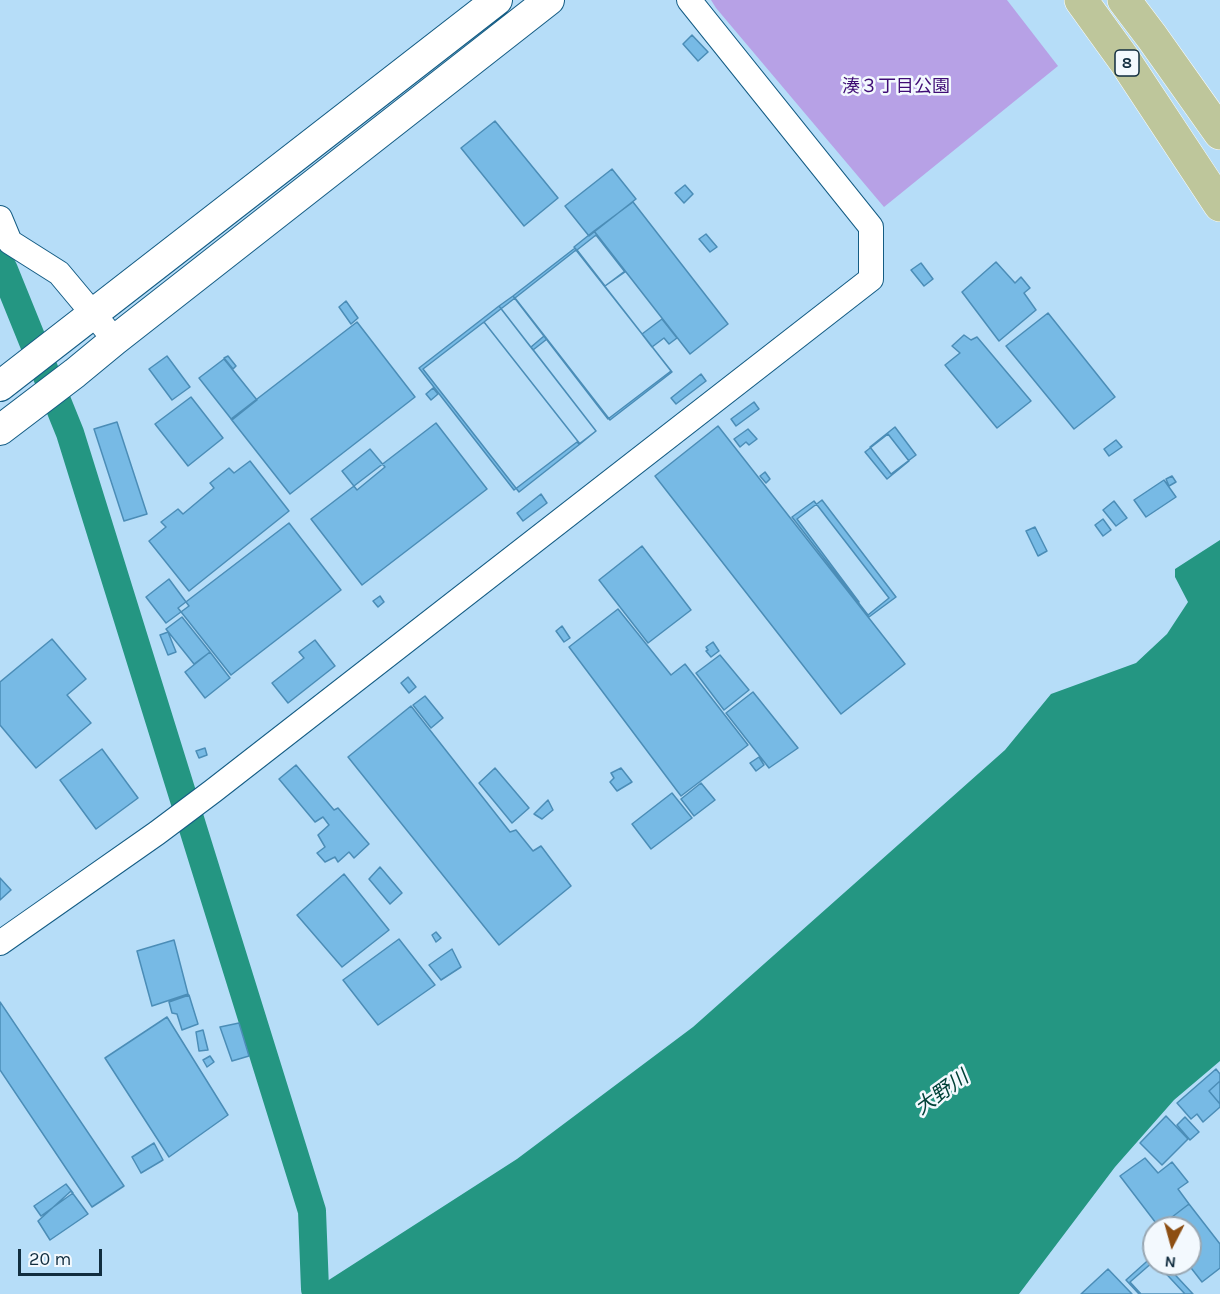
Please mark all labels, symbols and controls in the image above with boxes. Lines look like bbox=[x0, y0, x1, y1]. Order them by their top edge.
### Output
road number: 8 bbox=[1115, 50, 1139, 76]
park label: 湊３丁目公園 bbox=[842, 76, 950, 98]
water label: 大野川 bbox=[911, 1066, 973, 1120]
north arrow bbox=[1142, 1216, 1202, 1276]
scale bar bbox=[21, 1237, 105, 1275]
text: 20 m bbox=[29, 1248, 71, 1270]
text: N bbox=[1164, 1252, 1177, 1272]

